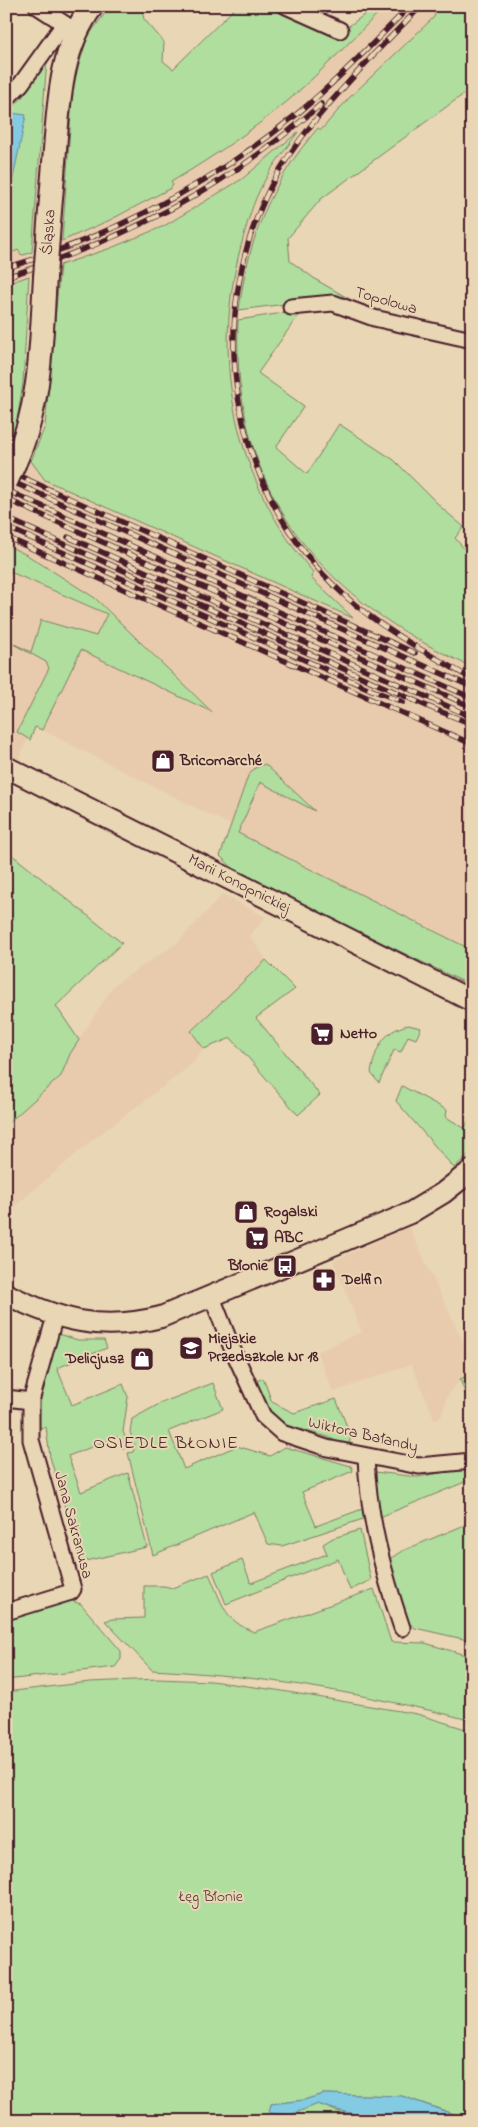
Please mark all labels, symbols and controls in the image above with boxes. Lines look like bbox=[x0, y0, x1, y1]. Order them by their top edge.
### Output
street label: Śląska bbox=[35, 209, 63, 255]
street label: Topolowa bbox=[352, 281, 420, 321]
shop icon: Bricomarché bbox=[150, 748, 176, 774]
place label: Bricomarché bbox=[179, 749, 263, 773]
street label: Marii Konopnickiej bbox=[184, 848, 295, 921]
supermarket icon: Netto bbox=[309, 1021, 335, 1047]
place label: Netto bbox=[340, 1022, 377, 1046]
shop icon: Rogalski bbox=[233, 1199, 259, 1225]
place label: Rogalski bbox=[263, 1200, 318, 1225]
supermarket icon: ABC bbox=[244, 1225, 270, 1251]
place label: ABC bbox=[274, 1226, 304, 1250]
bus stop icon: Błonie bbox=[272, 1253, 298, 1279]
place label: Błonie bbox=[227, 1254, 269, 1278]
pharmacy icon: Delfin bbox=[311, 1267, 337, 1293]
place label: Delfin bbox=[341, 1268, 382, 1292]
place label: Miejskie Przedszkole Nr 18 bbox=[208, 1327, 319, 1369]
school or university icon: Miejskie Przedszkole Nr 18 bbox=[178, 1335, 204, 1361]
shop icon: Delicjusz bbox=[129, 1346, 155, 1372]
place label: Delicjusz bbox=[64, 1347, 125, 1371]
street label: Wiktora Bałandy bbox=[306, 1411, 420, 1459]
district label: OSIEDLE BŁONIE bbox=[93, 1431, 239, 1457]
street label: Jana Sakranusa bbox=[47, 1469, 99, 1581]
park label: Łęg Błonie bbox=[178, 1885, 244, 1909]

